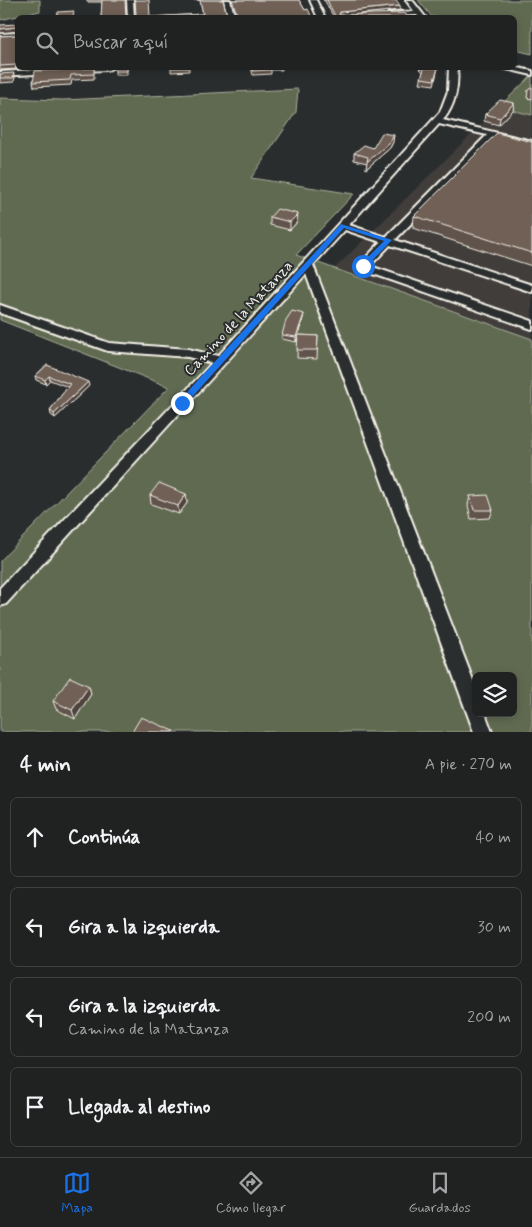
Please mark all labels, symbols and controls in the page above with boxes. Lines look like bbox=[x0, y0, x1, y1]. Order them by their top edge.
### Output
search box bbox=[15, 15, 517, 70]
icon: search bbox=[33, 29, 61, 57]
text: Buscar aquí bbox=[73, 30, 168, 55]
route start bbox=[352, 255, 375, 278]
street label: Camino de la Matanza bbox=[180, 257, 298, 381]
route end bbox=[171, 392, 194, 415]
map controls bbox=[472, 672, 517, 717]
button: layers bbox=[472, 672, 517, 717]
text: 4 min bbox=[20, 751, 71, 779]
text: A pie · 270 m bbox=[425, 754, 512, 775]
icon: ahead bbox=[21, 823, 49, 851]
text: Continúa bbox=[68, 825, 140, 850]
text: 40 m bbox=[475, 827, 511, 848]
icon: left bbox=[21, 913, 49, 941]
text: Gira a la izquierda bbox=[68, 915, 219, 940]
text: 30 m bbox=[478, 917, 511, 938]
text: Gira a la izquierda bbox=[68, 994, 219, 1019]
icon: left bbox=[21, 1003, 49, 1031]
text: 200 m bbox=[467, 1007, 511, 1028]
text: Camino de la Matanza bbox=[68, 1019, 229, 1040]
icon: arrive bbox=[21, 1093, 49, 1121]
text: Llegada al destino bbox=[68, 1095, 210, 1120]
tab: Mapa bbox=[61, 1169, 93, 1217]
tab: Cómo llegar bbox=[216, 1169, 286, 1217]
tab: Guardados bbox=[408, 1169, 471, 1217]

